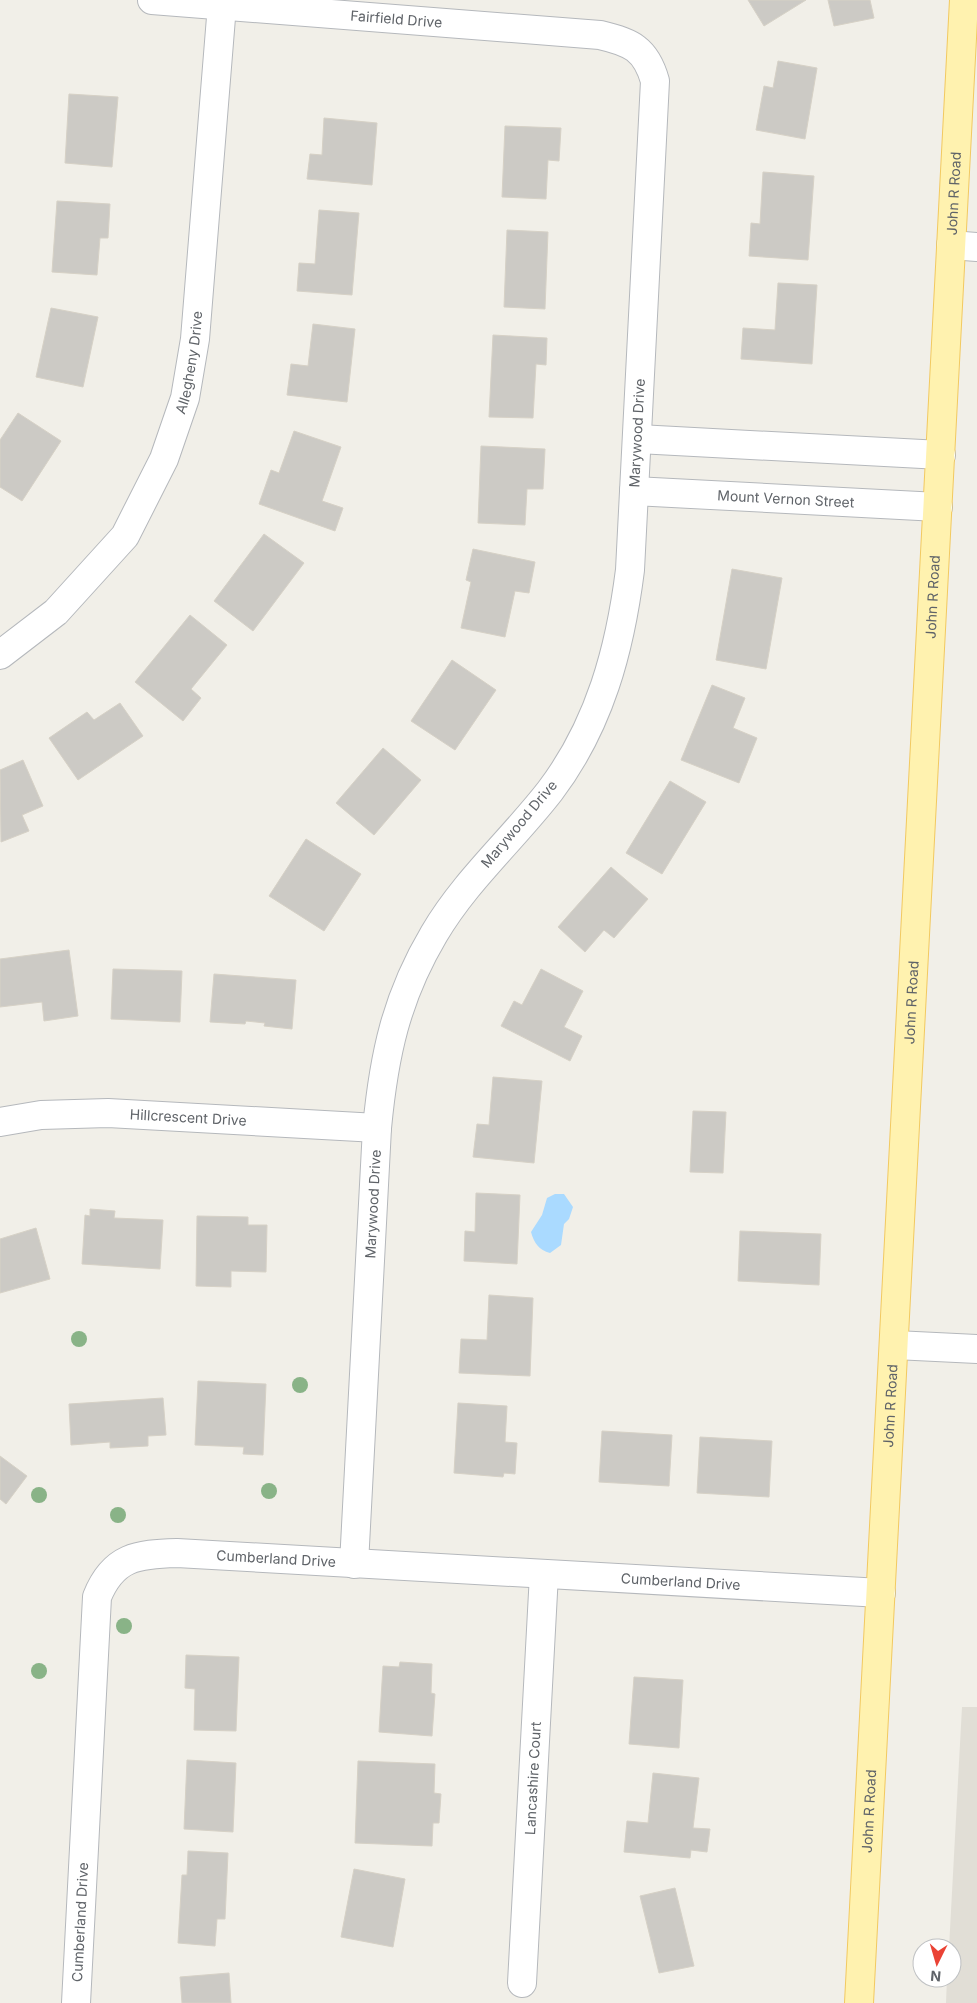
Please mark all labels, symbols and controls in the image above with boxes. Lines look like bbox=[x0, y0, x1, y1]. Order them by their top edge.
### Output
street label: Fairfield Drive bbox=[350, 7, 443, 31]
street label: John R Road bbox=[943, 151, 964, 236]
street label: Allegheny Drive bbox=[171, 310, 205, 416]
street label: Marywood Drive bbox=[625, 378, 648, 488]
street label: Mount Vernon Street bbox=[717, 486, 855, 511]
street label: John R Road bbox=[922, 555, 943, 639]
street label: Marywood Drive bbox=[477, 776, 560, 871]
street label: John R Road bbox=[900, 960, 922, 1045]
street label: Hillcrescent Drive bbox=[129, 1105, 247, 1129]
street label: Marywood Drive bbox=[361, 1149, 384, 1259]
street label: John R Road bbox=[879, 1364, 900, 1448]
street label: Cumberland Drive bbox=[216, 1546, 337, 1570]
street label: Cumberland Drive bbox=[620, 1569, 741, 1593]
street label: Lancashire Court bbox=[521, 1721, 544, 1835]
street label: John R Road bbox=[858, 1769, 879, 1853]
street label: Cumberland Drive bbox=[68, 1862, 91, 1982]
north arrow bbox=[912, 1938, 962, 1988]
text: N bbox=[930, 1968, 942, 1985]

